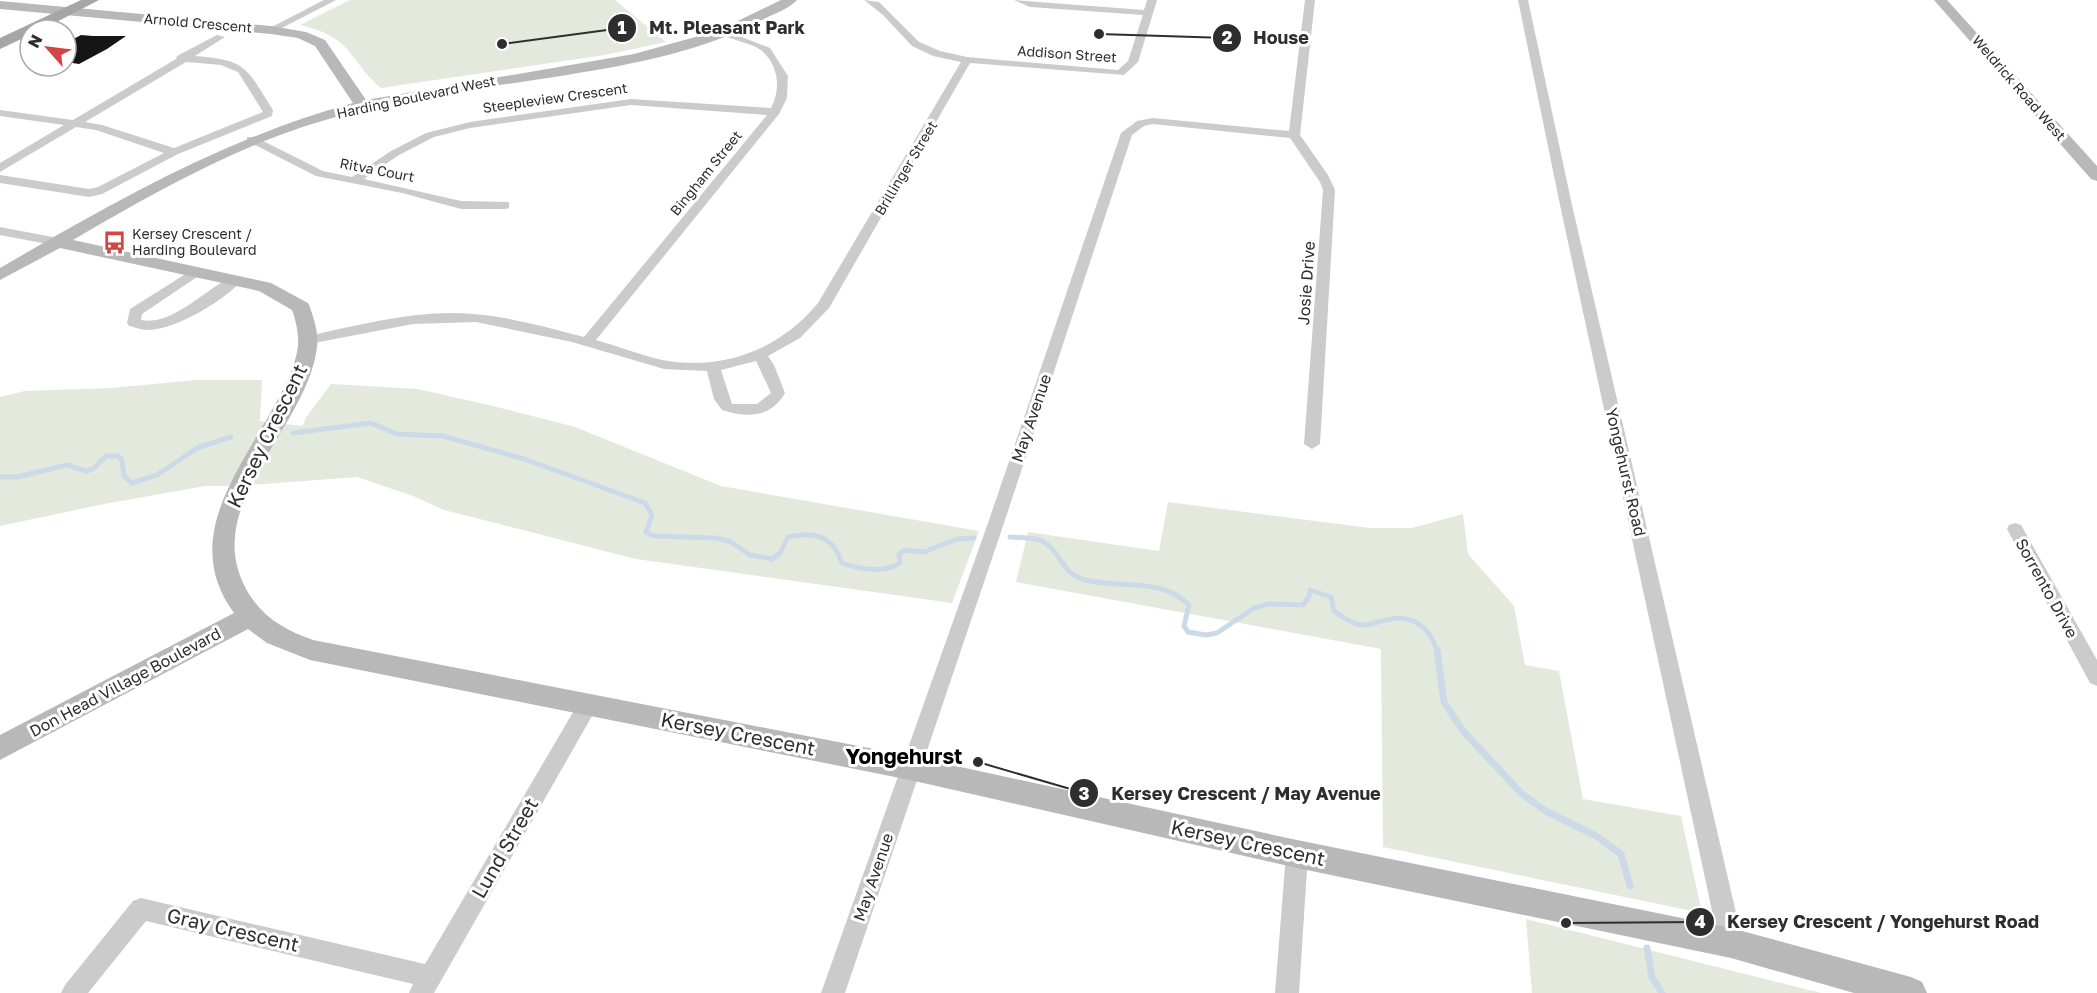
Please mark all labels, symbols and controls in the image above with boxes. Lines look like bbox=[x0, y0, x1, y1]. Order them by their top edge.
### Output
street label: Arnold Crescent bbox=[143, 9, 253, 36]
callout: Mt. Pleasant Park bbox=[607, 10, 817, 46]
text: 1 bbox=[617, 16, 627, 38]
text: Mt. Pleasant Park bbox=[649, 16, 805, 38]
north arrow bbox=[18, 18, 78, 78]
callout: House bbox=[1212, 20, 1321, 56]
text: 2 bbox=[1222, 26, 1233, 48]
text: House bbox=[1253, 26, 1309, 48]
text: N bbox=[23, 31, 46, 51]
street label: Weldrick Road West bbox=[1969, 32, 2070, 144]
street label: Addison Street bbox=[1017, 42, 1117, 65]
street label: Harding Boulevard West bbox=[335, 71, 497, 122]
street label: Steepleview Crescent bbox=[481, 79, 628, 116]
street label: Brillinger Street bbox=[871, 117, 940, 218]
street label: Bingham Street bbox=[666, 127, 745, 219]
street label: Ritva Court bbox=[338, 154, 416, 185]
place label: Kersey Crescent / Harding Boulevard bbox=[132, 225, 257, 258]
bus stop icon: Kersey Crescent / Harding Boulevard bbox=[101, 229, 127, 255]
street label: Josie Drive bbox=[1293, 240, 1319, 326]
street label: Kersey Crescent bbox=[221, 360, 311, 511]
street label: May Avenue bbox=[1007, 371, 1055, 465]
street label: Yongehurst Road bbox=[1601, 406, 1651, 538]
street label: Sorrento Drive bbox=[2011, 535, 2083, 641]
street label: Don Head Village Boulevard bbox=[26, 623, 224, 741]
street label: Kersey Crescent bbox=[659, 706, 817, 760]
district label: Yongehurst bbox=[846, 743, 962, 769]
callout: Kersey Crescent / May Avenue bbox=[1069, 775, 1392, 811]
text: 3 bbox=[1079, 782, 1090, 804]
text: Kersey Crescent / May Avenue bbox=[1111, 782, 1381, 804]
street label: Lund Street bbox=[466, 793, 543, 902]
street label: Kersey Crescent bbox=[1169, 814, 1327, 870]
street label: May Avenue bbox=[849, 830, 897, 924]
street label: Gray Crescent bbox=[165, 902, 302, 956]
callout: Kersey Crescent / Yongehurst Road bbox=[1685, 904, 2051, 940]
text: 4 bbox=[1694, 910, 1706, 932]
text: Kersey Crescent / Yongehurst Road bbox=[1727, 910, 2039, 932]

